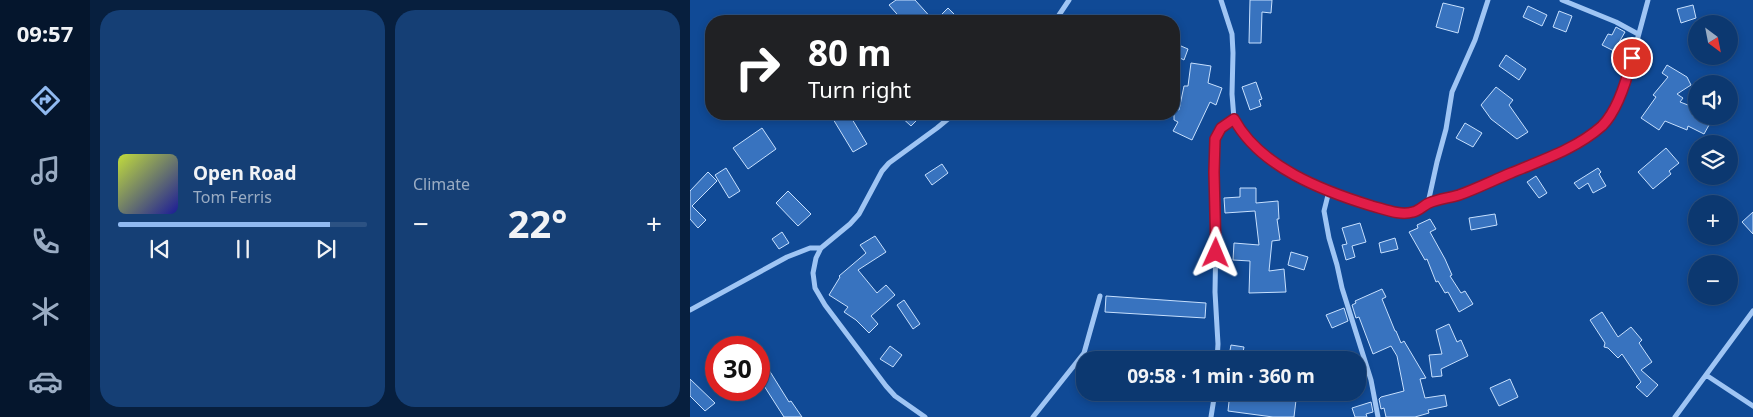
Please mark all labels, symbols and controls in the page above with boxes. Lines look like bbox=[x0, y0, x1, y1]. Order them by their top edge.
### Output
north arrow bbox=[1688, 15, 1738, 65]
map controls bbox=[1688, 15, 1738, 305]
text: 09:57 bbox=[17, 18, 73, 48]
text: 80 m bbox=[808, 29, 891, 76]
icon: right bbox=[725, 35, 790, 100]
pin bbox=[1611, 37, 1653, 79]
icon: arrive bbox=[1618, 44, 1646, 72]
text: Turn right bbox=[808, 74, 911, 104]
button: sound bbox=[1688, 75, 1738, 125]
icon: directions bbox=[28, 83, 63, 118]
button: layers bbox=[1688, 135, 1738, 185]
icon: music bbox=[28, 153, 63, 188]
text: Open Road bbox=[193, 160, 296, 186]
text: Climate bbox=[413, 173, 470, 195]
text: Tom Ferris bbox=[193, 186, 272, 208]
button: + bbox=[1688, 195, 1738, 245]
text: 22° bbox=[508, 197, 567, 249]
text: − bbox=[413, 204, 429, 242]
text: + bbox=[646, 204, 662, 242]
icon: phone bbox=[28, 224, 63, 259]
position arrow bbox=[1189, 226, 1241, 278]
icon: previous bbox=[146, 235, 174, 263]
icon: pause bbox=[229, 235, 257, 263]
icon: next bbox=[312, 235, 340, 263]
button: − bbox=[1688, 255, 1738, 305]
icon: climate bbox=[28, 294, 63, 329]
speed limit sign: 30 bbox=[705, 336, 770, 401]
text: 09:58 · 1 min · 360 m bbox=[1127, 363, 1315, 389]
icon: car bbox=[28, 364, 63, 399]

